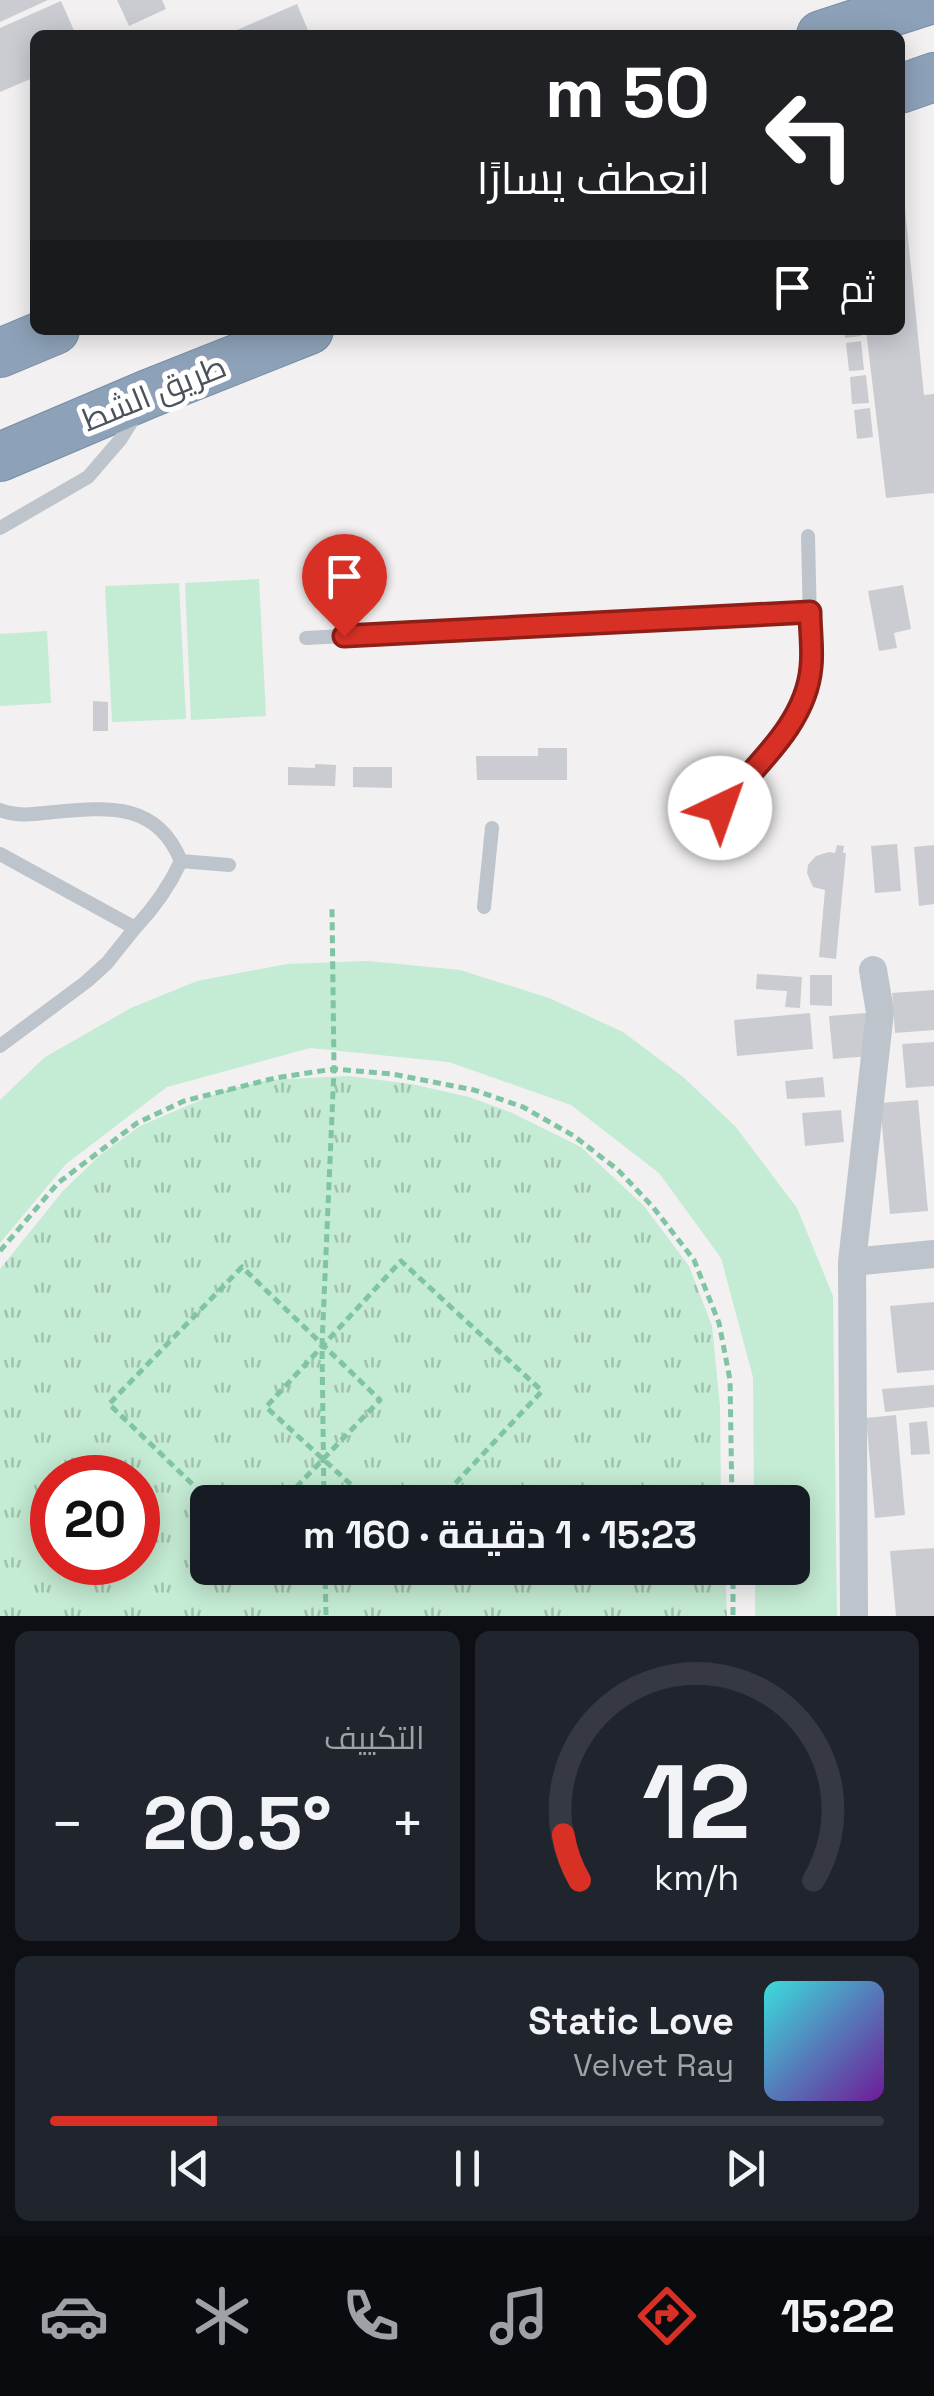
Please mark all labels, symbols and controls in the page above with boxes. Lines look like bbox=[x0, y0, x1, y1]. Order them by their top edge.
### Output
text: 50 m bbox=[545, 48, 710, 137]
icon: left bbox=[745, 70, 875, 200]
text: انعطف يسارًا bbox=[477, 150, 710, 207]
icon: arrive bbox=[765, 260, 820, 315]
text: ثم bbox=[840, 265, 875, 313]
street label: طريق الشط bbox=[76, 346, 232, 440]
pin bbox=[302, 534, 387, 637]
icon: arrive bbox=[317, 549, 372, 604]
position arrow bbox=[668, 756, 772, 860]
speed limit sign: 20 bbox=[30, 1455, 160, 1585]
text: 15:23 · 1 دقيقة · 160 m bbox=[303, 1511, 697, 1559]
text: التكييف bbox=[324, 1718, 425, 1758]
text: 12 bbox=[642, 1736, 751, 1868]
text: 20.5° bbox=[143, 1775, 332, 1871]
text: − bbox=[50, 1789, 84, 1859]
text: + bbox=[390, 1789, 425, 1859]
text: km/h bbox=[654, 1855, 739, 1900]
text: Static Love bbox=[528, 1997, 734, 2045]
text: Velvet Ray bbox=[573, 2045, 734, 2085]
icon: previous bbox=[162, 2141, 217, 2196]
icon: pause bbox=[440, 2141, 495, 2196]
icon: next bbox=[718, 2141, 773, 2196]
icon: car bbox=[39, 2281, 109, 2351]
icon: climate bbox=[187, 2281, 257, 2351]
icon: phone bbox=[336, 2281, 406, 2351]
icon: music bbox=[484, 2281, 554, 2351]
icon: directions bbox=[632, 2281, 702, 2351]
text: 15:22 bbox=[781, 2288, 895, 2345]

